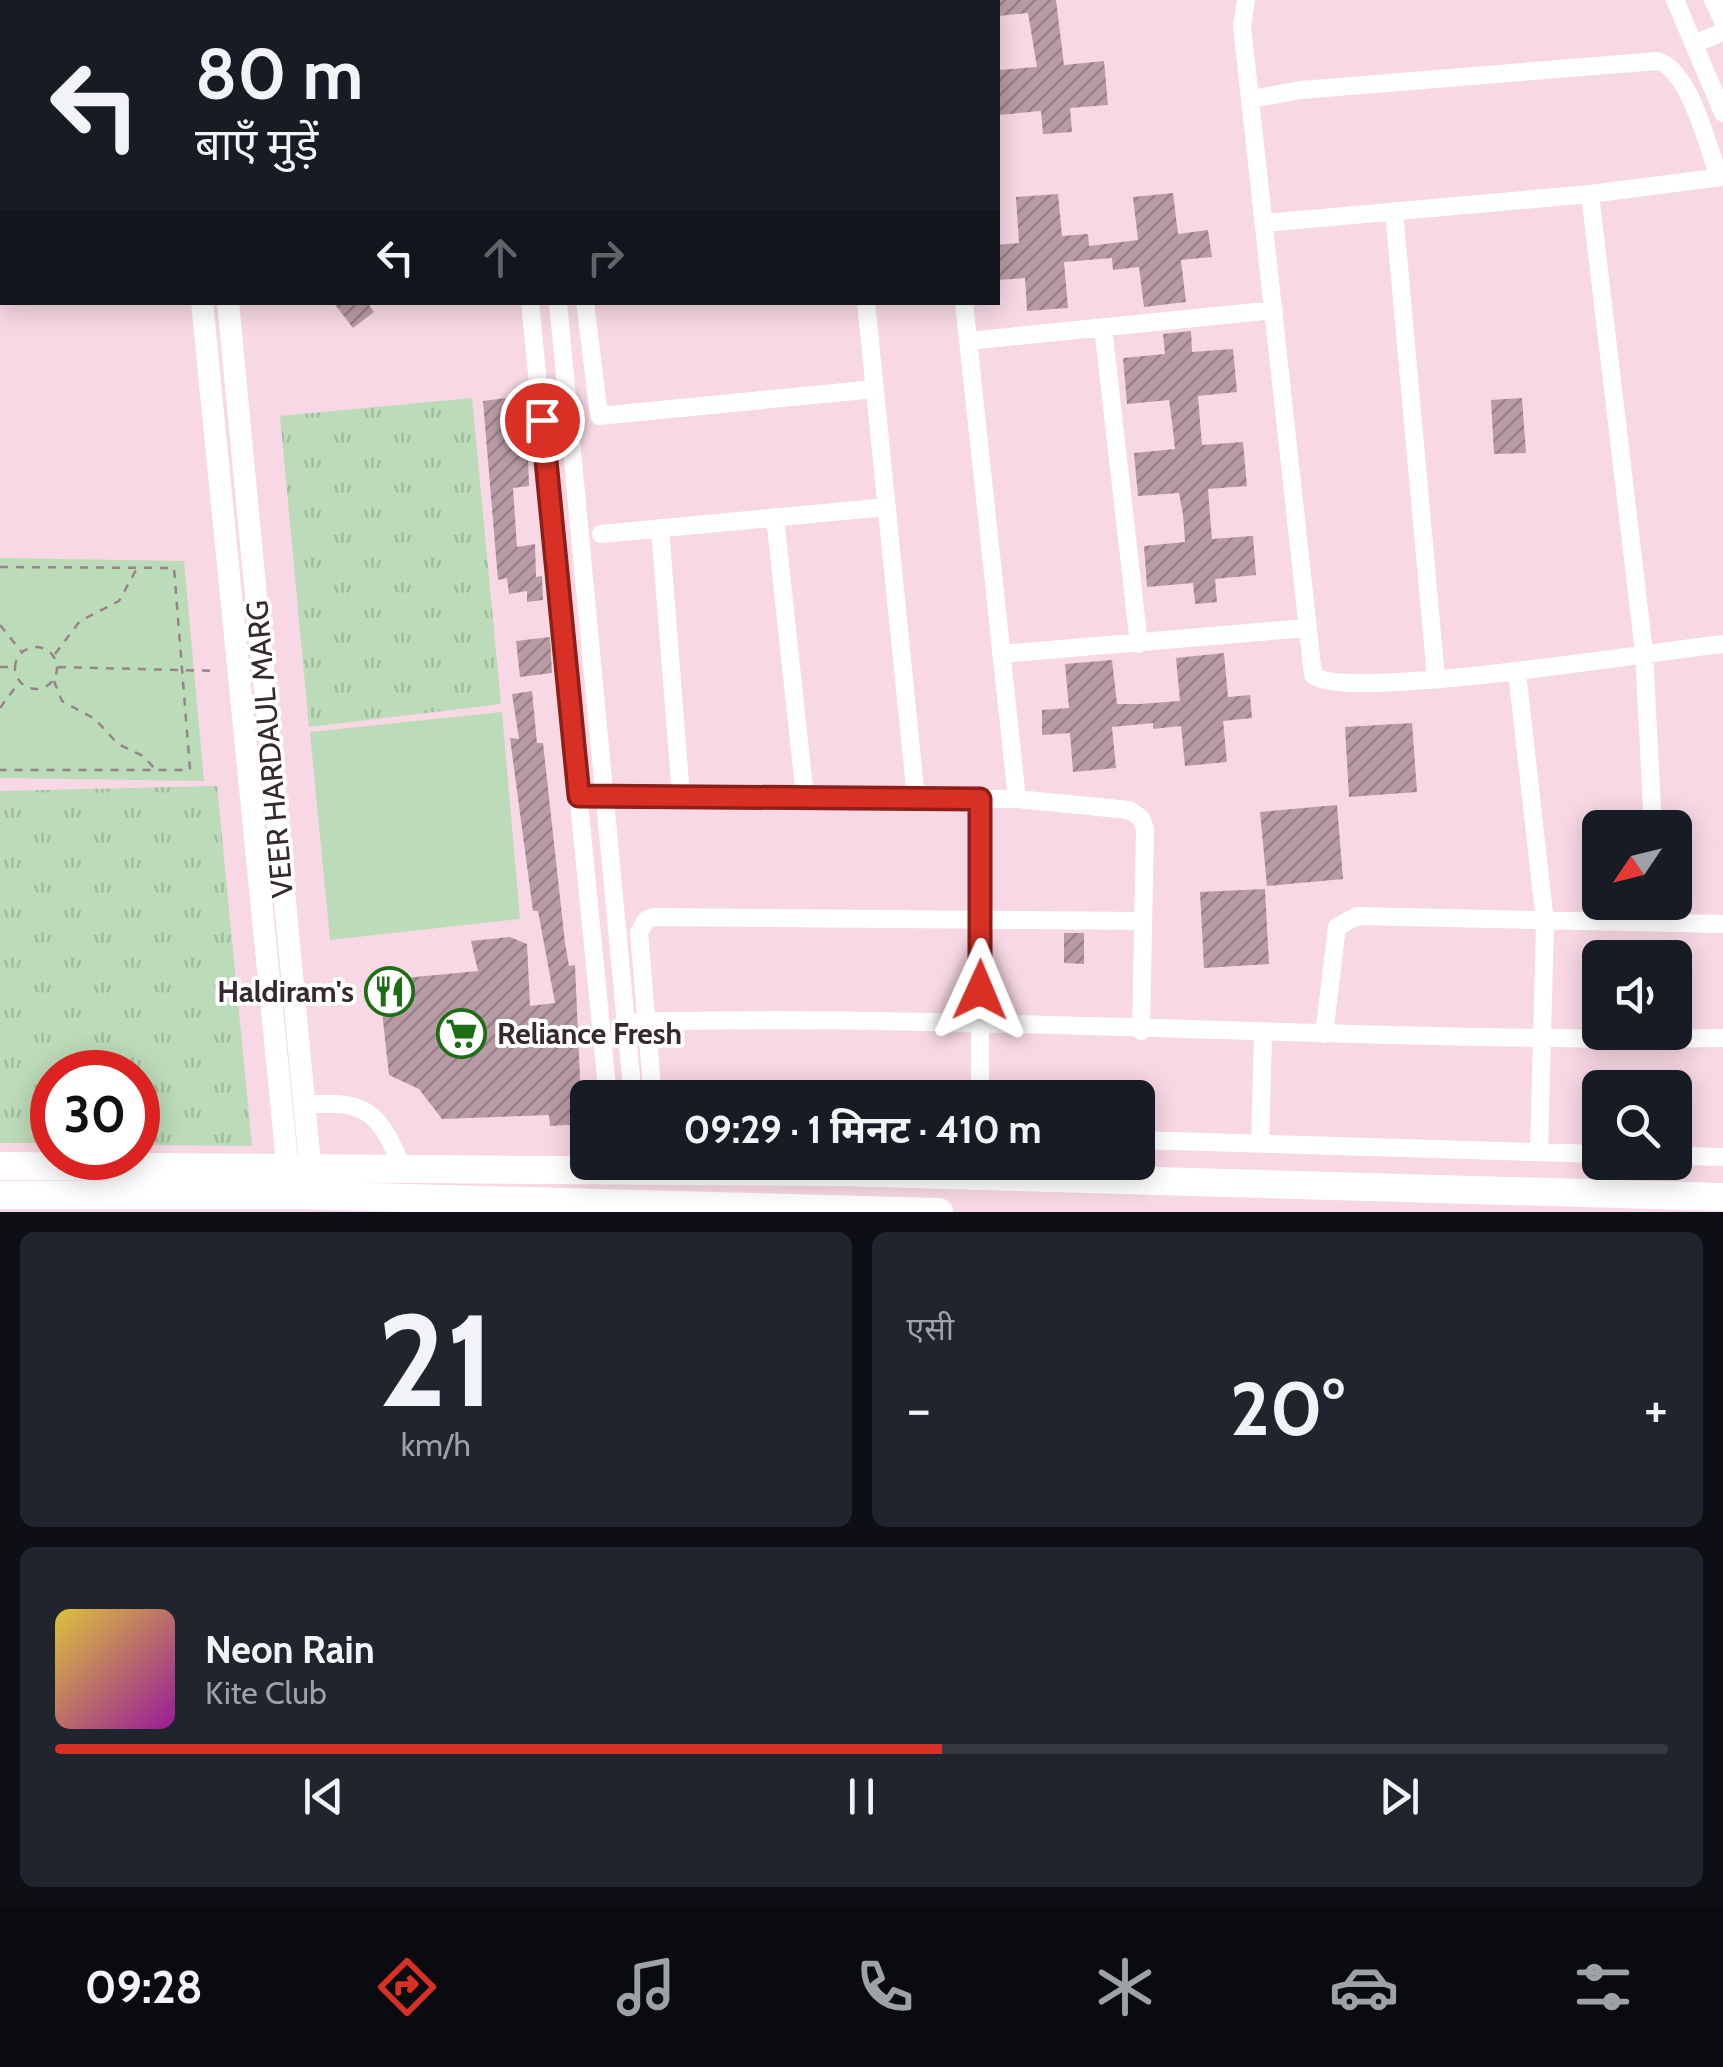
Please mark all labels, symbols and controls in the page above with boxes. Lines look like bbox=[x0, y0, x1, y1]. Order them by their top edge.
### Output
text: 80 m bbox=[195, 31, 363, 117]
icon: left bbox=[30, 40, 160, 170]
text: बाएँ मुड़ें bbox=[195, 117, 318, 171]
icon: left bbox=[368, 230, 423, 285]
icon: ahead bbox=[473, 230, 528, 285]
icon: right bbox=[578, 230, 633, 285]
pin bbox=[500, 378, 585, 463]
icon: arrive bbox=[515, 393, 570, 448]
street label: VEER HARDAUL MARG bbox=[238, 599, 301, 899]
north arrow bbox=[1582, 810, 1692, 920]
map controls bbox=[1582, 810, 1692, 1180]
position arrow bbox=[928, 938, 1032, 1042]
button: sound bbox=[1582, 940, 1692, 1050]
restaurant icon: Haldiram's bbox=[363, 966, 415, 1018]
place label: Haldiram's bbox=[217, 973, 354, 1010]
supermarket icon: Reliance Fresh bbox=[436, 1008, 488, 1060]
place label: Reliance Fresh bbox=[497, 1015, 682, 1052]
speed limit sign: 30 bbox=[30, 1050, 160, 1180]
button: search bbox=[1582, 1070, 1692, 1180]
text: 09:29 · 1 मिनट · 410 m bbox=[684, 1106, 1041, 1153]
text: 21 bbox=[377, 1281, 494, 1439]
text: एसी bbox=[907, 1309, 954, 1348]
text: 20° bbox=[1230, 1363, 1344, 1454]
text: − bbox=[907, 1375, 931, 1442]
text: + bbox=[1644, 1375, 1668, 1442]
text: km/h bbox=[401, 1425, 471, 1464]
text: Neon Rain bbox=[205, 1626, 375, 1673]
text: Kite Club bbox=[205, 1673, 327, 1712]
icon: previous bbox=[296, 1769, 351, 1824]
icon: pause bbox=[834, 1769, 889, 1824]
icon: next bbox=[1372, 1769, 1427, 1824]
icon: directions bbox=[372, 1952, 442, 2022]
icon: music bbox=[611, 1952, 681, 2022]
icon: phone bbox=[850, 1952, 920, 2022]
icon: climate bbox=[1090, 1952, 1160, 2022]
icon: car bbox=[1329, 1952, 1399, 2022]
icon: filters bbox=[1568, 1952, 1638, 2022]
text: 09:28 bbox=[85, 1960, 203, 2014]

